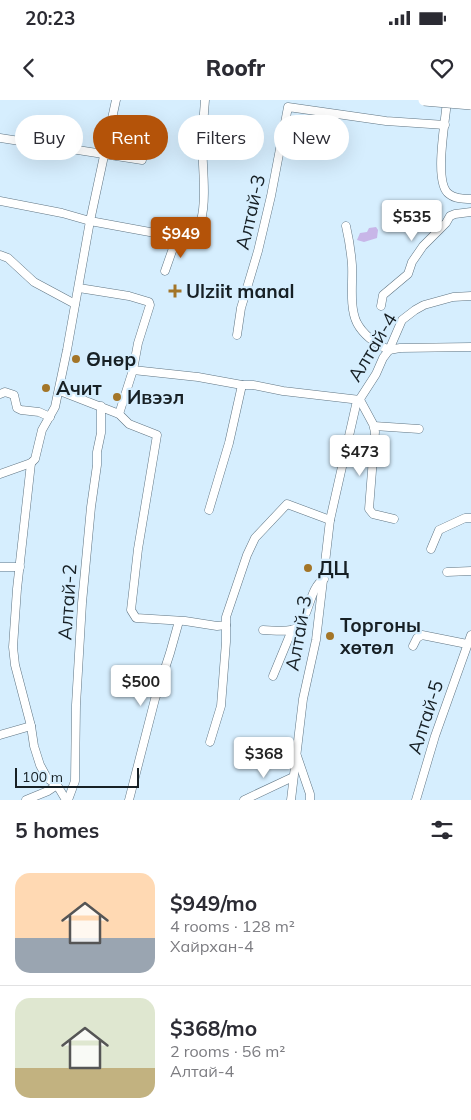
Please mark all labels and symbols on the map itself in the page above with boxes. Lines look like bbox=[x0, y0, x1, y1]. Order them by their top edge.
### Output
street label: Алтай-3 bbox=[230, 172, 270, 252]
pin: $535 bbox=[382, 200, 442, 242]
pin: $949 bbox=[151, 216, 211, 259]
place label: Ulziit manal bbox=[186, 279, 294, 303]
marker: Ulziit manal bbox=[168, 284, 182, 298]
street label: Алтай-4 bbox=[342, 308, 402, 386]
place label: Өнөр bbox=[86, 347, 136, 371]
marker: Өнөр bbox=[70, 353, 82, 365]
place label: Ачит bbox=[56, 376, 102, 400]
marker: Ачит bbox=[40, 382, 52, 394]
place label: Ивээл bbox=[127, 385, 184, 409]
marker: Ивээл bbox=[111, 391, 123, 403]
pin: $473 bbox=[330, 434, 390, 477]
place label: ДЦ bbox=[318, 556, 350, 580]
marker: ДЦ bbox=[302, 562, 314, 574]
street label: Алтай-2 bbox=[52, 563, 82, 641]
street label: Алтай-3 bbox=[280, 593, 316, 673]
place label: Торгоны хөтөл bbox=[339, 613, 421, 659]
marker: Торгоны хөтөл bbox=[324, 630, 336, 642]
pin: $500 bbox=[111, 664, 171, 707]
street label: Алтай-5 bbox=[402, 677, 448, 757]
pin: $368 bbox=[234, 736, 294, 779]
scale bar bbox=[15, 765, 139, 788]

